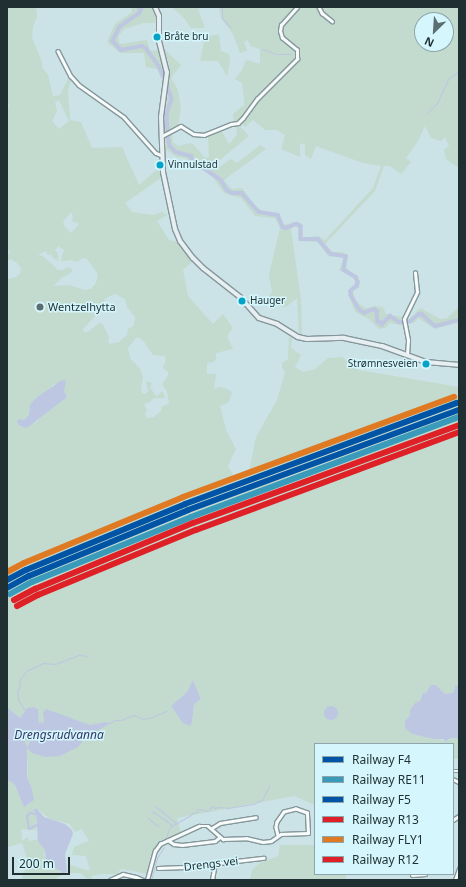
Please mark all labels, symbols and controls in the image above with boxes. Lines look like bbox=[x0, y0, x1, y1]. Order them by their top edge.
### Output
north arrow bbox=[414, 12, 454, 52]
place label: Bråte bru bbox=[164, 31, 208, 43]
marker: Bråte bru bbox=[152, 32, 162, 42]
text: N bbox=[422, 34, 436, 51]
place label: Vinnulstad bbox=[168, 159, 218, 171]
marker: Vinnulstad bbox=[155, 160, 165, 170]
place label: Hauger bbox=[250, 295, 285, 307]
marker: Hauger bbox=[237, 296, 247, 306]
place label: Wentzelhytta bbox=[48, 300, 116, 314]
marker: Wentzelhytta bbox=[35, 302, 45, 312]
place label: Strømnesveien bbox=[348, 358, 418, 370]
marker: Strømnesveien bbox=[421, 359, 431, 369]
water label: Drengsrudvanna bbox=[14, 728, 104, 742]
legend bbox=[314, 743, 454, 875]
text: Railway F4 bbox=[352, 751, 411, 768]
text: Railway RE11 bbox=[352, 771, 426, 788]
text: Railway F5 bbox=[352, 791, 411, 808]
text: Railway R13 bbox=[352, 811, 419, 828]
text: Railway FLY1 bbox=[352, 831, 424, 848]
scale bar bbox=[14, 849, 72, 875]
text: Railway R12 bbox=[352, 851, 419, 868]
street label: Drengs vei bbox=[183, 854, 239, 874]
text: 200 m bbox=[19, 855, 54, 872]

